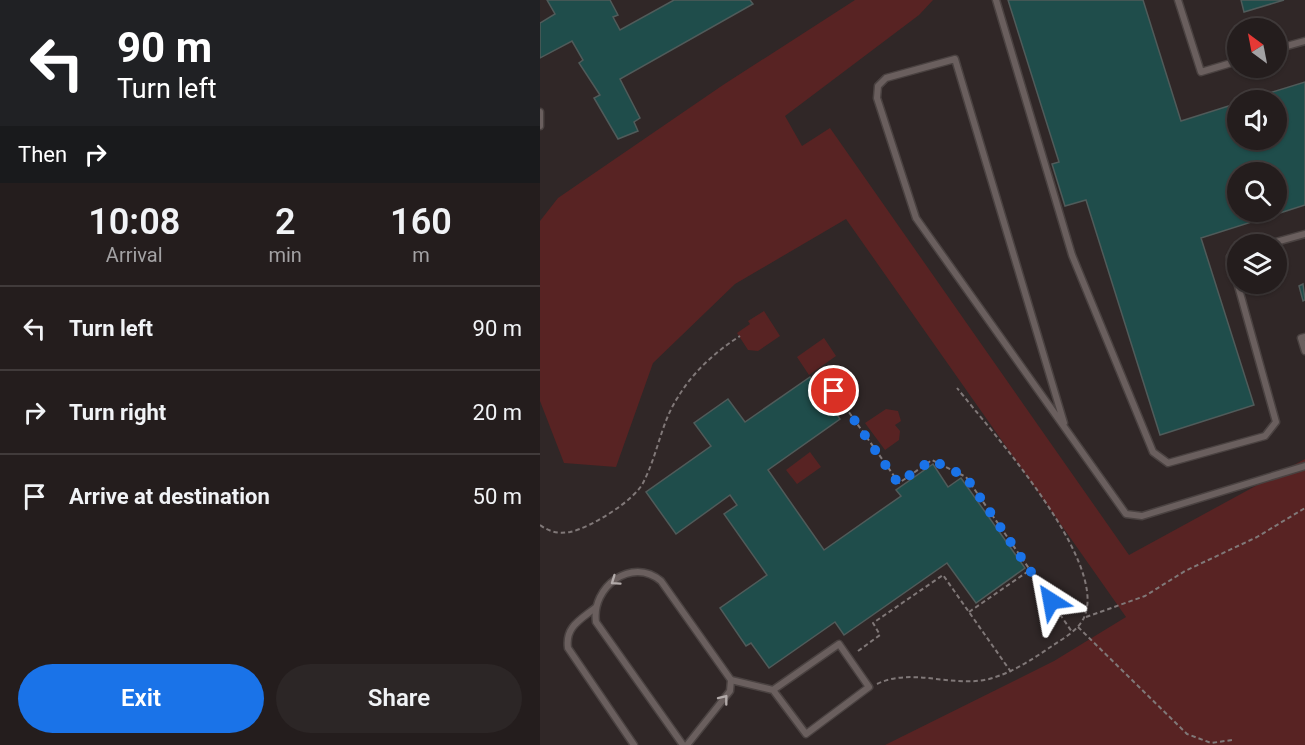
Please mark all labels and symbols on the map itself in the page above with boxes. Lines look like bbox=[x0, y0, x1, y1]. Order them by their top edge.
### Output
north arrow bbox=[1227, 18, 1287, 78]
pin bbox=[808, 365, 859, 416]
position arrow bbox=[1019, 569, 1083, 633]
one-way arrow bbox=[611, 574, 622, 585]
one-way arrow bbox=[716, 695, 727, 706]

